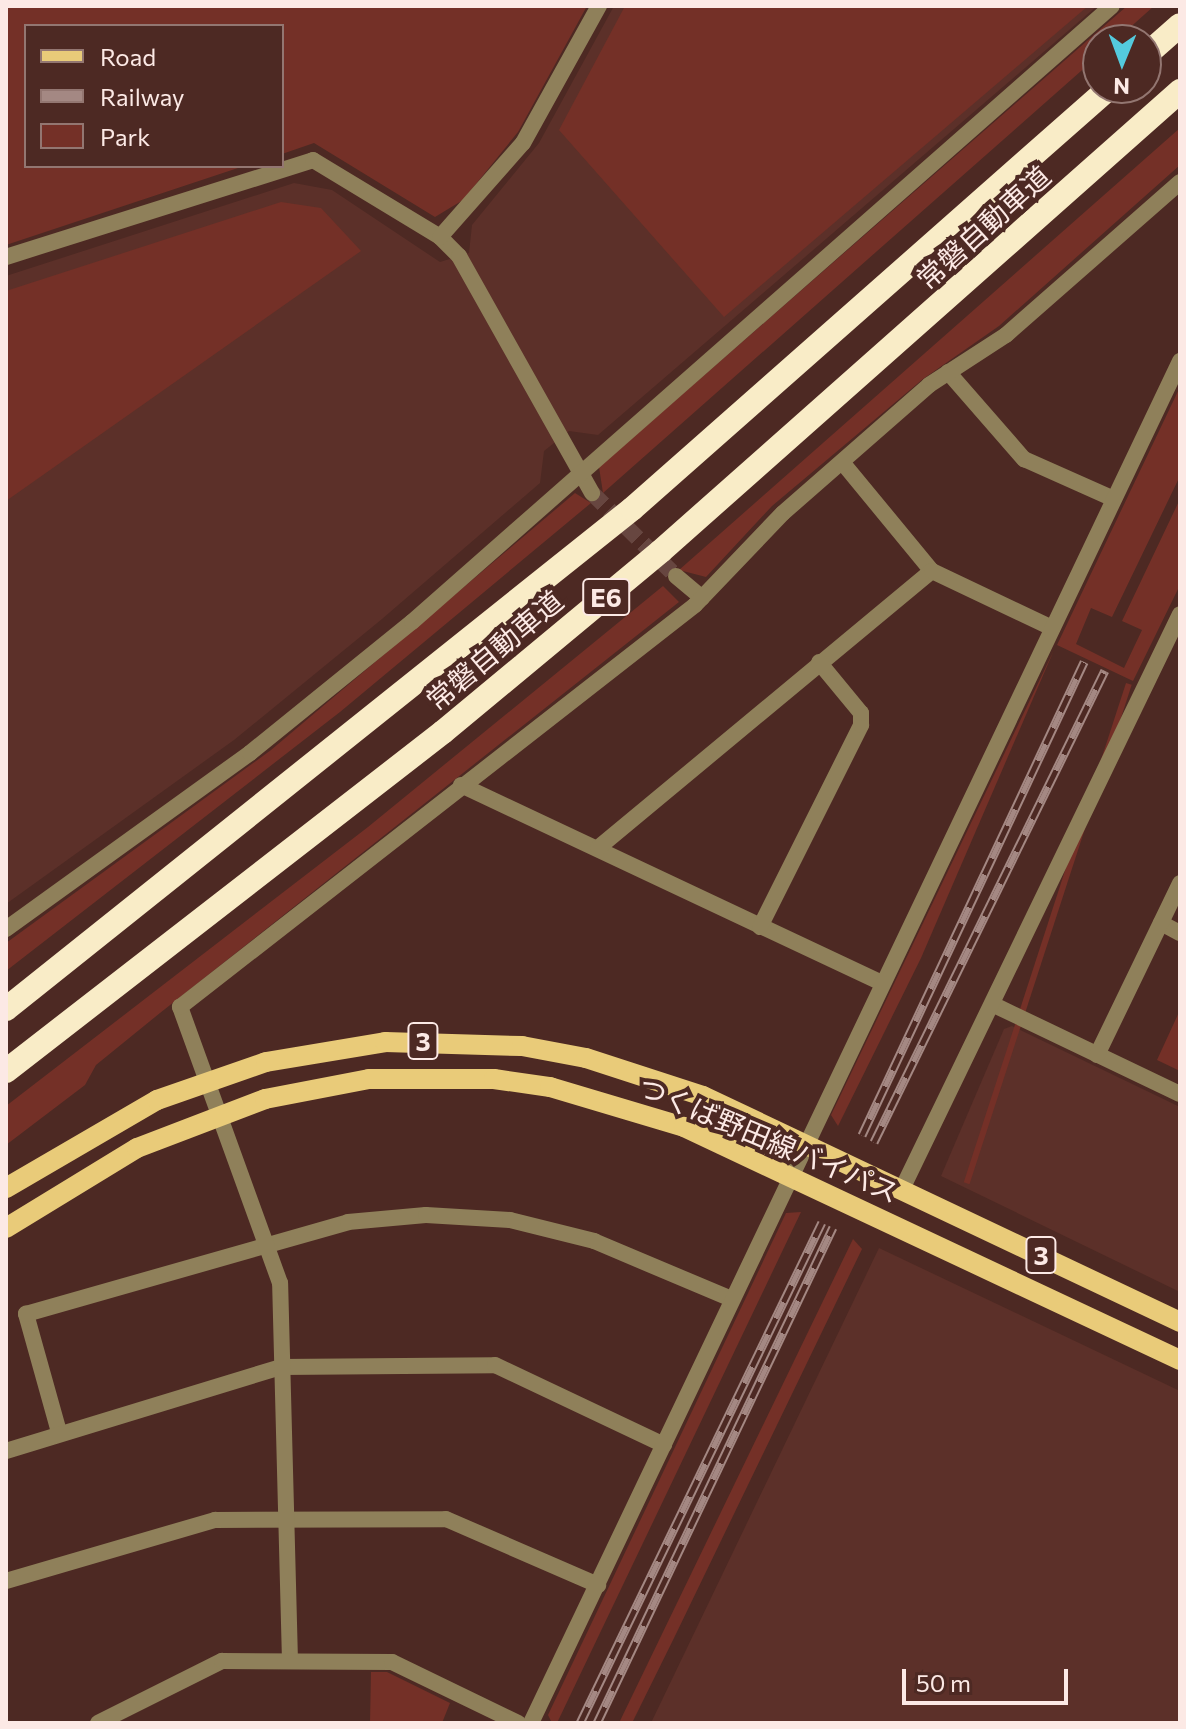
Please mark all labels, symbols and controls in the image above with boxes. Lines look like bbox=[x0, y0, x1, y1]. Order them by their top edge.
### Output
legend bbox=[24, 24, 284, 168]
north arrow bbox=[1082, 24, 1162, 104]
text: Road bbox=[100, 42, 156, 71]
text: N bbox=[1113, 73, 1130, 100]
text: Railway bbox=[100, 82, 185, 111]
text: Park bbox=[100, 122, 150, 151]
street label: 常磐自動車道 bbox=[909, 158, 1057, 296]
road number: E6 bbox=[582, 575, 630, 619]
street label: 常磐自動車道 bbox=[419, 583, 569, 717]
road number: 3 bbox=[407, 1019, 439, 1063]
street label: つくば野田線バイパス bbox=[634, 1069, 904, 1209]
road number: 3 bbox=[1025, 1233, 1057, 1277]
scale bar bbox=[906, 1653, 1072, 1703]
text: 50 m bbox=[916, 1668, 971, 1697]

